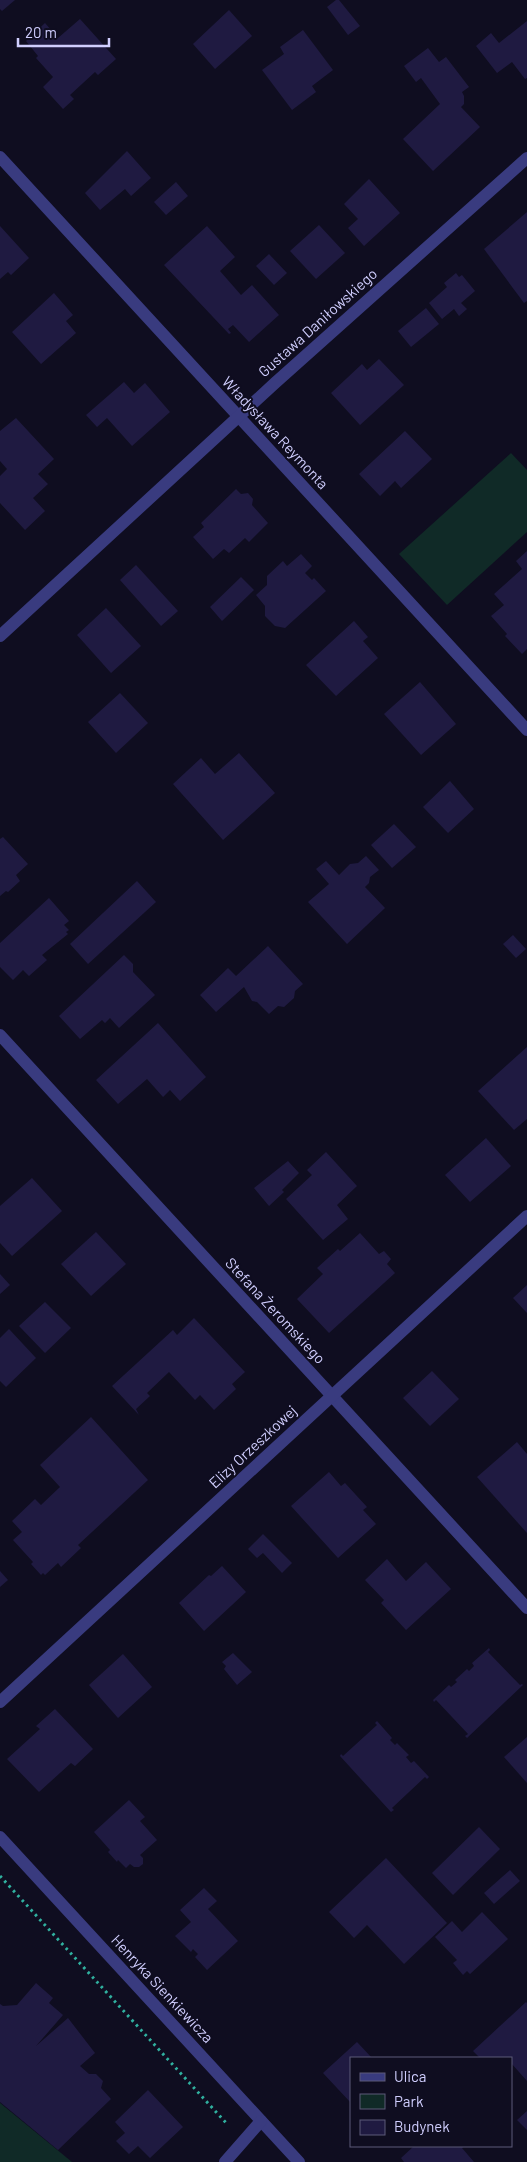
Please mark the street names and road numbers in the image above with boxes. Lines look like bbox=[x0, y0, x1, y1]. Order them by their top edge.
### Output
street label: Gustawa Daniłowskiego bbox=[254, 264, 380, 380]
street label: Władysława Reymonta bbox=[219, 372, 333, 492]
street label: Stefana Żeromskiego bbox=[222, 1254, 329, 1367]
street label: Elizy Orzeszkowej bbox=[205, 1401, 300, 1492]
street label: Henryka Sienkiewicza bbox=[108, 1930, 218, 2046]

